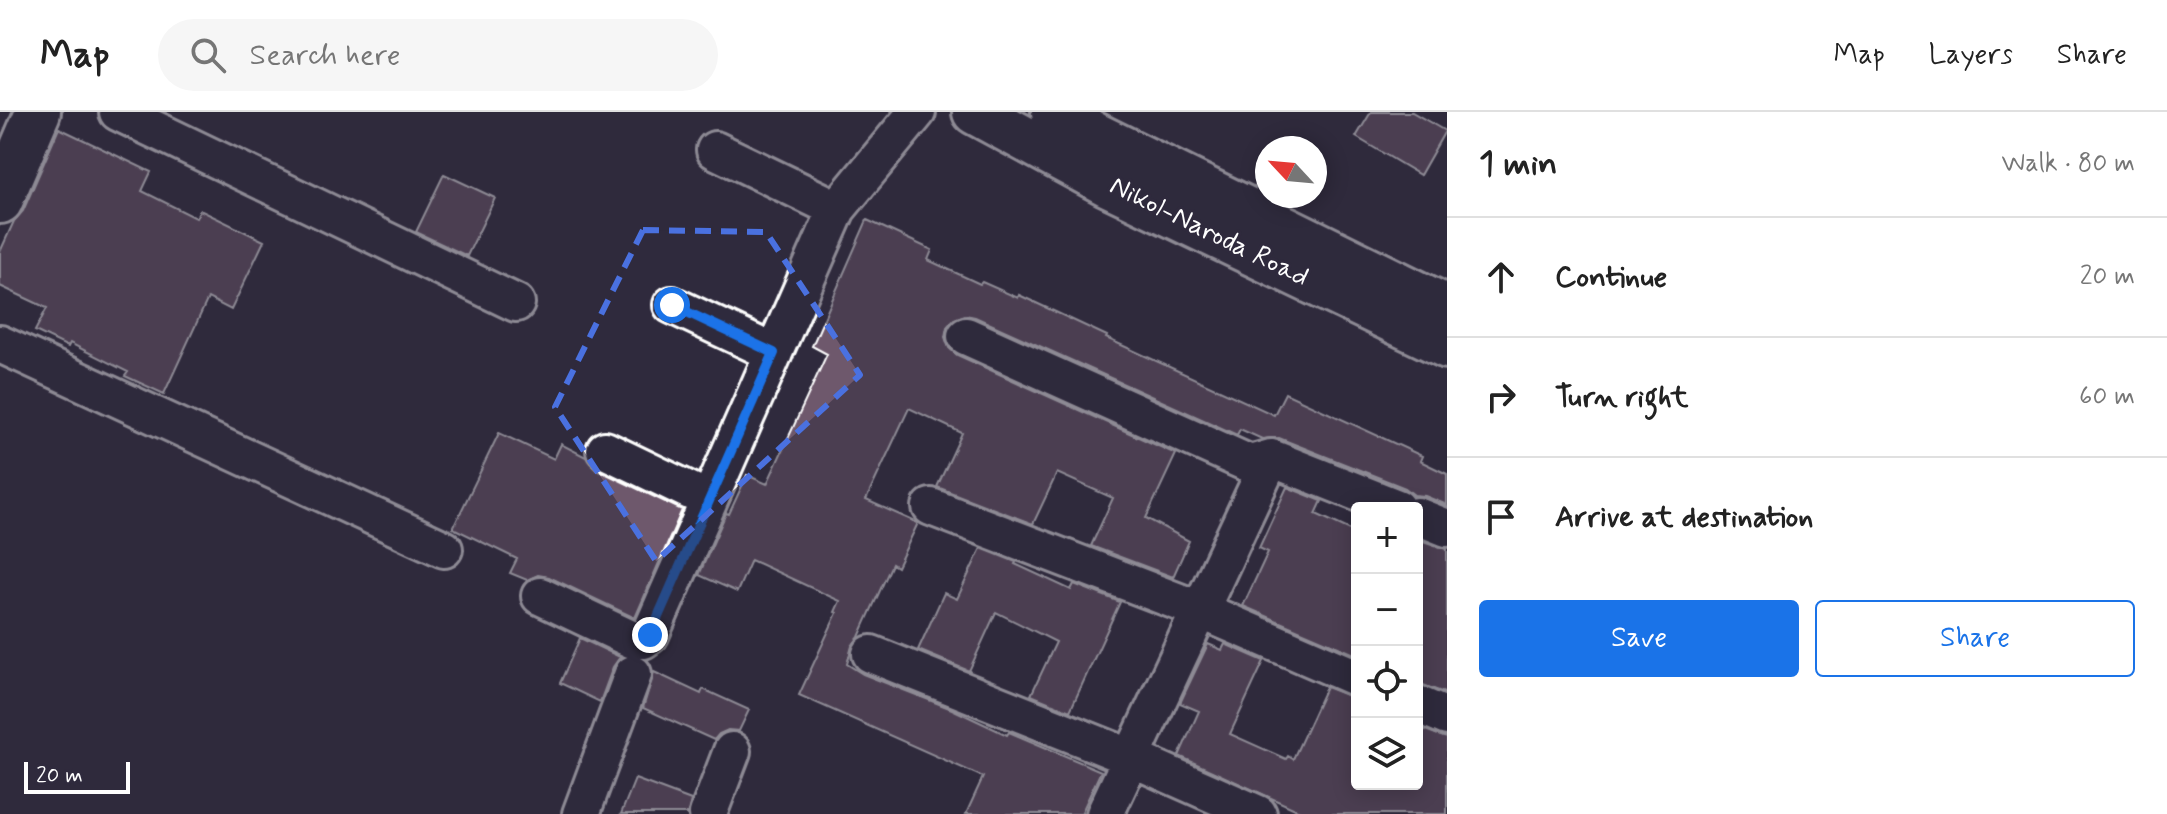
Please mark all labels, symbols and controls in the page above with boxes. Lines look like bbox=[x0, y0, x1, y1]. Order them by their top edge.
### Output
search box bbox=[158, 19, 718, 91]
text: Map bbox=[40, 31, 110, 80]
icon: search bbox=[186, 33, 230, 77]
text: Search here bbox=[250, 36, 401, 75]
text: Map bbox=[1834, 37, 1885, 74]
text: Layers bbox=[1929, 37, 2013, 74]
text: Share bbox=[2057, 37, 2127, 74]
north arrow bbox=[1255, 136, 1327, 208]
text: 1 min bbox=[1479, 142, 1557, 187]
text: Walk · 80 m bbox=[2002, 147, 2135, 181]
street label: Nikol-Naroda Road bbox=[1103, 168, 1315, 296]
icon: ahead bbox=[1479, 255, 1523, 299]
text: Continue bbox=[1555, 258, 1667, 297]
text: 20 m bbox=[2080, 260, 2135, 294]
route start bbox=[654, 287, 690, 323]
icon: right bbox=[1479, 375, 1523, 419]
text: Turn right bbox=[1555, 378, 1688, 417]
text: 60 m bbox=[2079, 380, 2135, 414]
icon: arrive bbox=[1479, 495, 1523, 539]
text: Arrive at destination bbox=[1555, 498, 1813, 537]
map controls bbox=[1351, 502, 1423, 790]
button: + bbox=[1351, 502, 1423, 574]
button: − bbox=[1351, 574, 1423, 646]
button: Save bbox=[1479, 600, 1799, 677]
button: Share bbox=[1815, 600, 2135, 677]
route end bbox=[632, 617, 668, 653]
button: locate bbox=[1351, 646, 1423, 718]
button: layers bbox=[1351, 718, 1423, 790]
scale bar bbox=[24, 758, 130, 794]
text: 20 m bbox=[36, 762, 83, 790]

